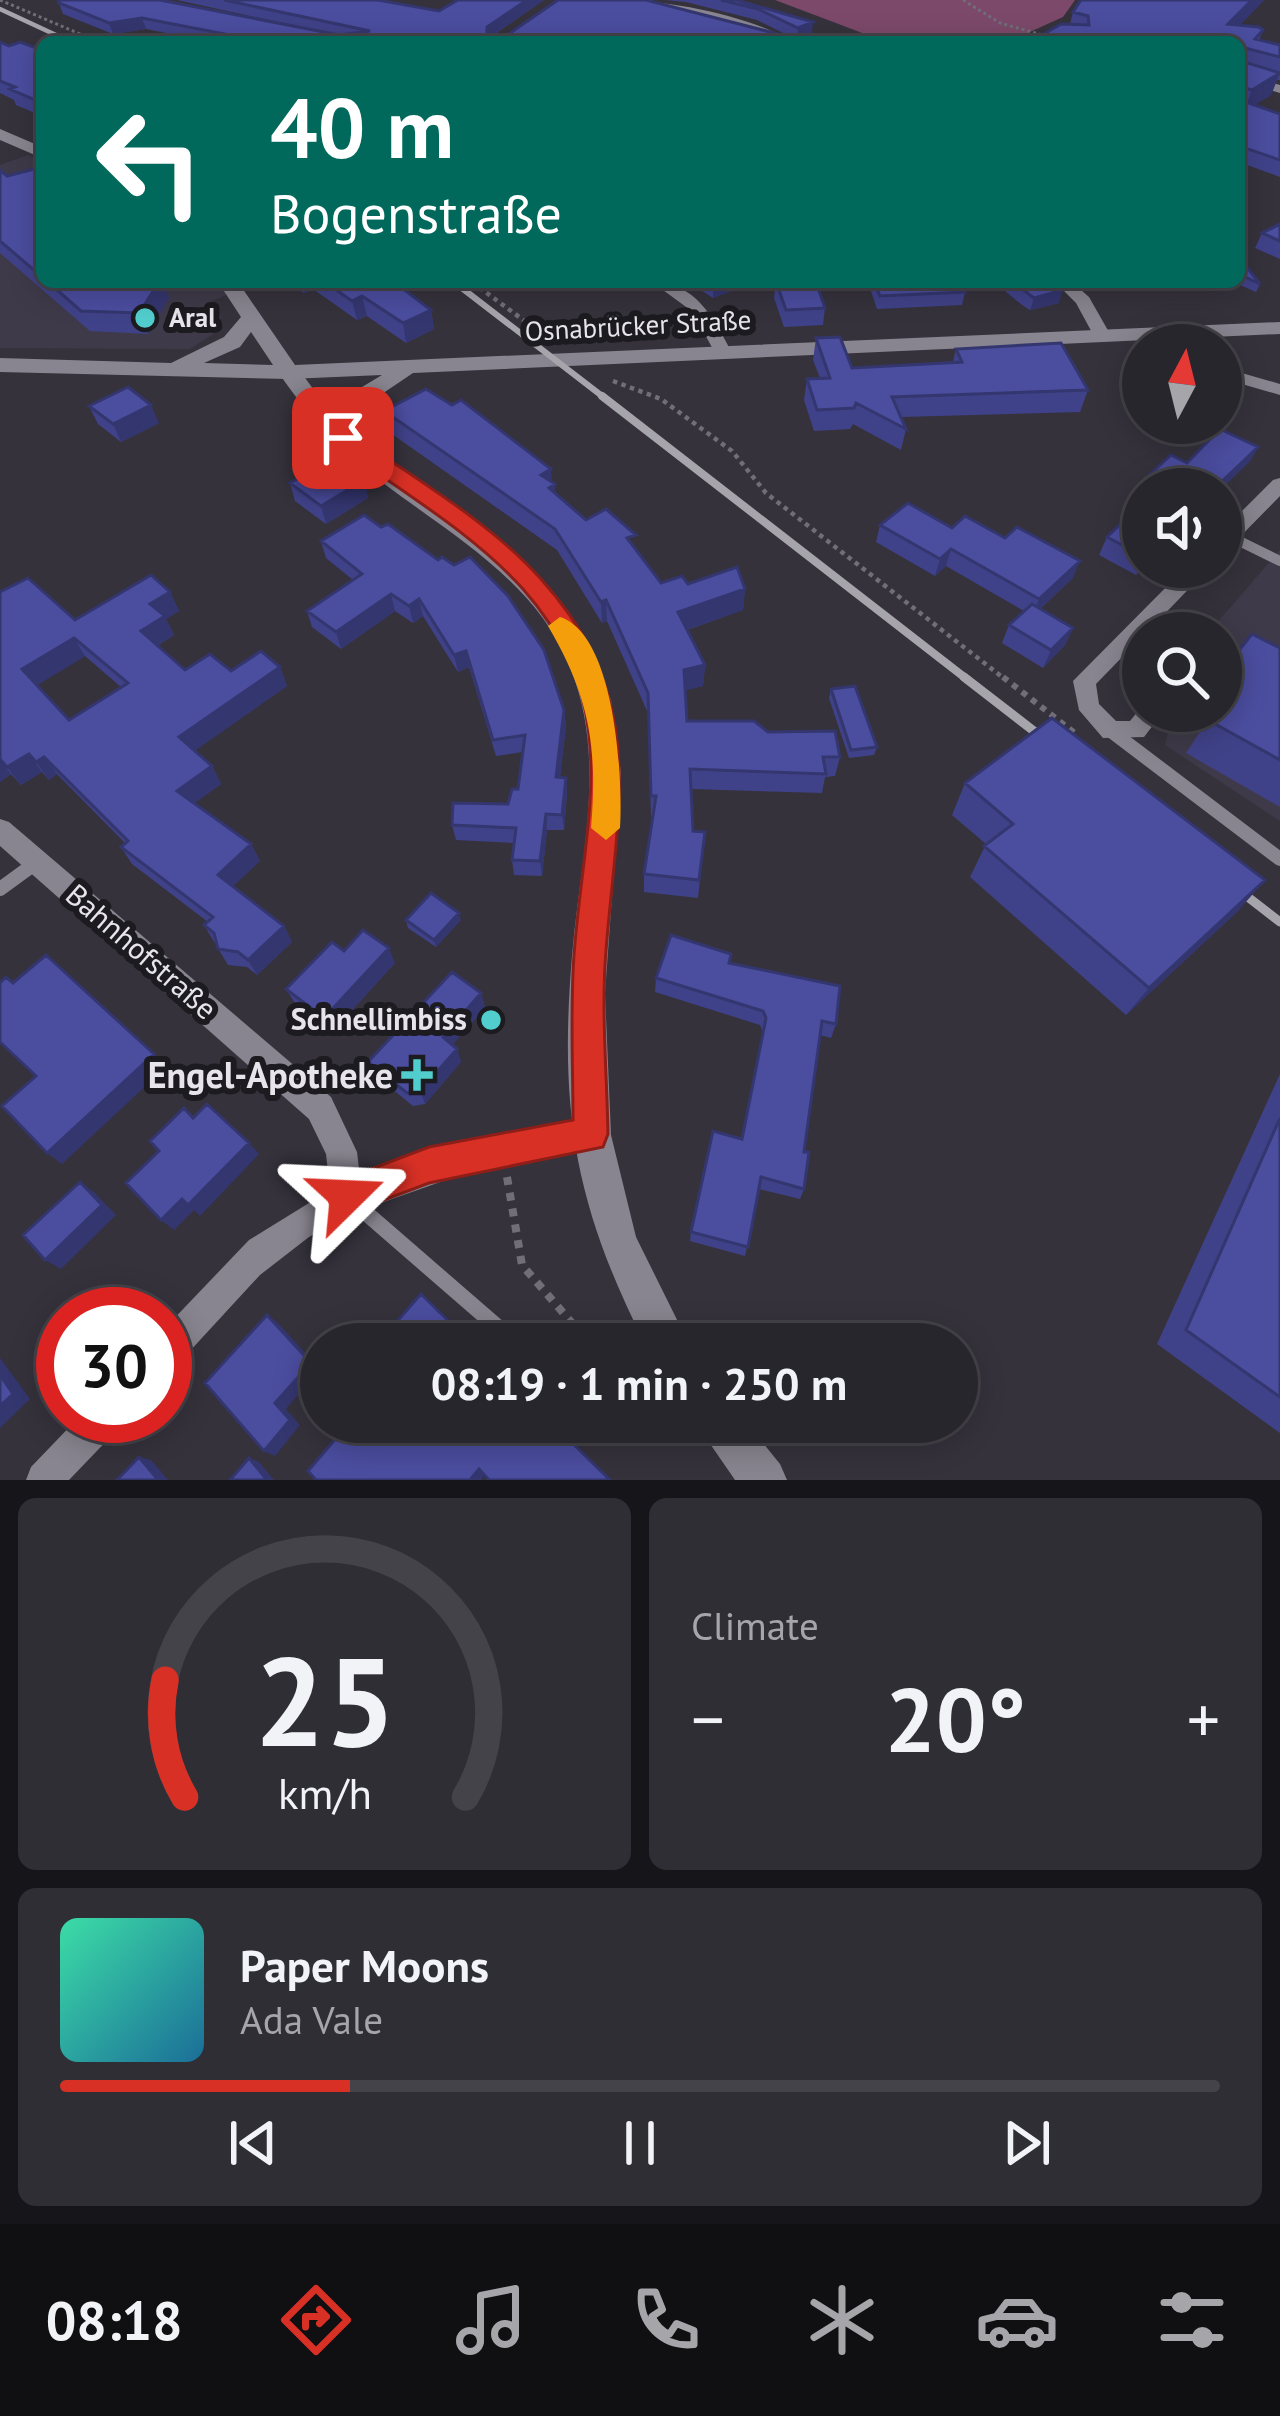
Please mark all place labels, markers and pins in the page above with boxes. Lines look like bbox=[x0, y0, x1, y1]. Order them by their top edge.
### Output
place label: Aral bbox=[169, 300, 216, 334]
marker: Aral bbox=[132, 305, 158, 331]
pin bbox=[292, 387, 394, 489]
place label: Schnellimbiss bbox=[291, 999, 467, 1038]
marker: Schnellimbiss bbox=[478, 1007, 504, 1033]
place label: Engel-Apotheke bbox=[148, 1051, 393, 1098]
marker: Engel-Apotheke bbox=[404, 1062, 430, 1088]

